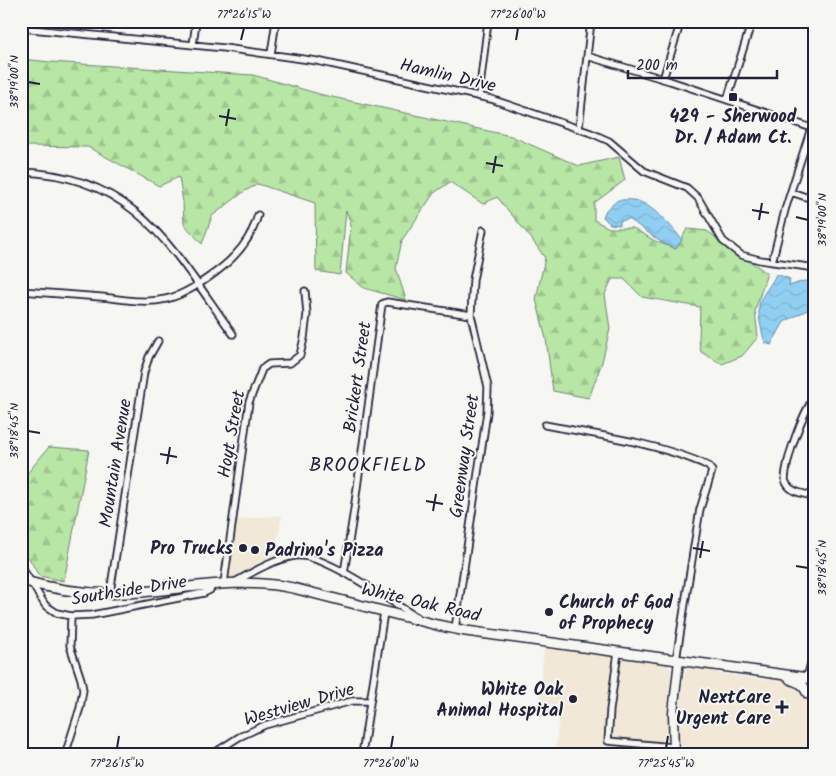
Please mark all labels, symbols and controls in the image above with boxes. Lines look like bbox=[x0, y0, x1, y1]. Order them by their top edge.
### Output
text: 77°26'15"W bbox=[217, 5, 271, 24]
text: 77°26'00"W bbox=[490, 5, 546, 24]
scale bar bbox=[628, 48, 777, 80]
street label: Hamlin Drive bbox=[397, 51, 499, 102]
text: 200 m bbox=[636, 54, 678, 78]
text: 38°19'00"N bbox=[5, 55, 24, 109]
marker: 429 - Sherwood Dr. / Adam Ct. bbox=[727, 91, 739, 103]
place label: 429 - Sherwood Dr. / Adam Ct. bbox=[669, 103, 797, 153]
text: 38°19'00"N bbox=[813, 193, 832, 247]
street label: Brickert Street bbox=[336, 319, 381, 435]
street label: Hoyt Street bbox=[211, 387, 255, 480]
street label: Greenway Street bbox=[442, 391, 489, 520]
street label: Mountain Avenue bbox=[92, 397, 141, 530]
text: 38°18'45"N bbox=[5, 403, 24, 459]
district label: BROOKFIELD bbox=[309, 451, 427, 481]
place label: Pro Trucks bbox=[150, 535, 234, 564]
place label: Padrino's Pizza bbox=[265, 537, 383, 566]
text: 38°18'45"N bbox=[813, 540, 832, 596]
marker: Pro Trucks bbox=[237, 542, 249, 554]
marker: Padrino's Pizza bbox=[249, 544, 261, 556]
street label: Southside Drive bbox=[69, 568, 189, 615]
street label: White Oak Road bbox=[358, 576, 484, 631]
place label: Church of God of Prophecy bbox=[559, 589, 673, 639]
marker: Church of God of Prophecy bbox=[543, 606, 555, 618]
street label: Westview Drive bbox=[241, 676, 358, 735]
place label: White Oak Animal Hospital bbox=[437, 676, 564, 726]
place label: NextCare Urgent Care bbox=[676, 684, 771, 734]
marker: White Oak Animal Hospital bbox=[567, 693, 579, 705]
marker: NextCare Urgent Care bbox=[775, 700, 789, 714]
text: 77°26'15"W bbox=[90, 754, 144, 773]
text: 77°26'00"W bbox=[363, 754, 419, 773]
text: 77°25'45"W bbox=[638, 754, 694, 773]

